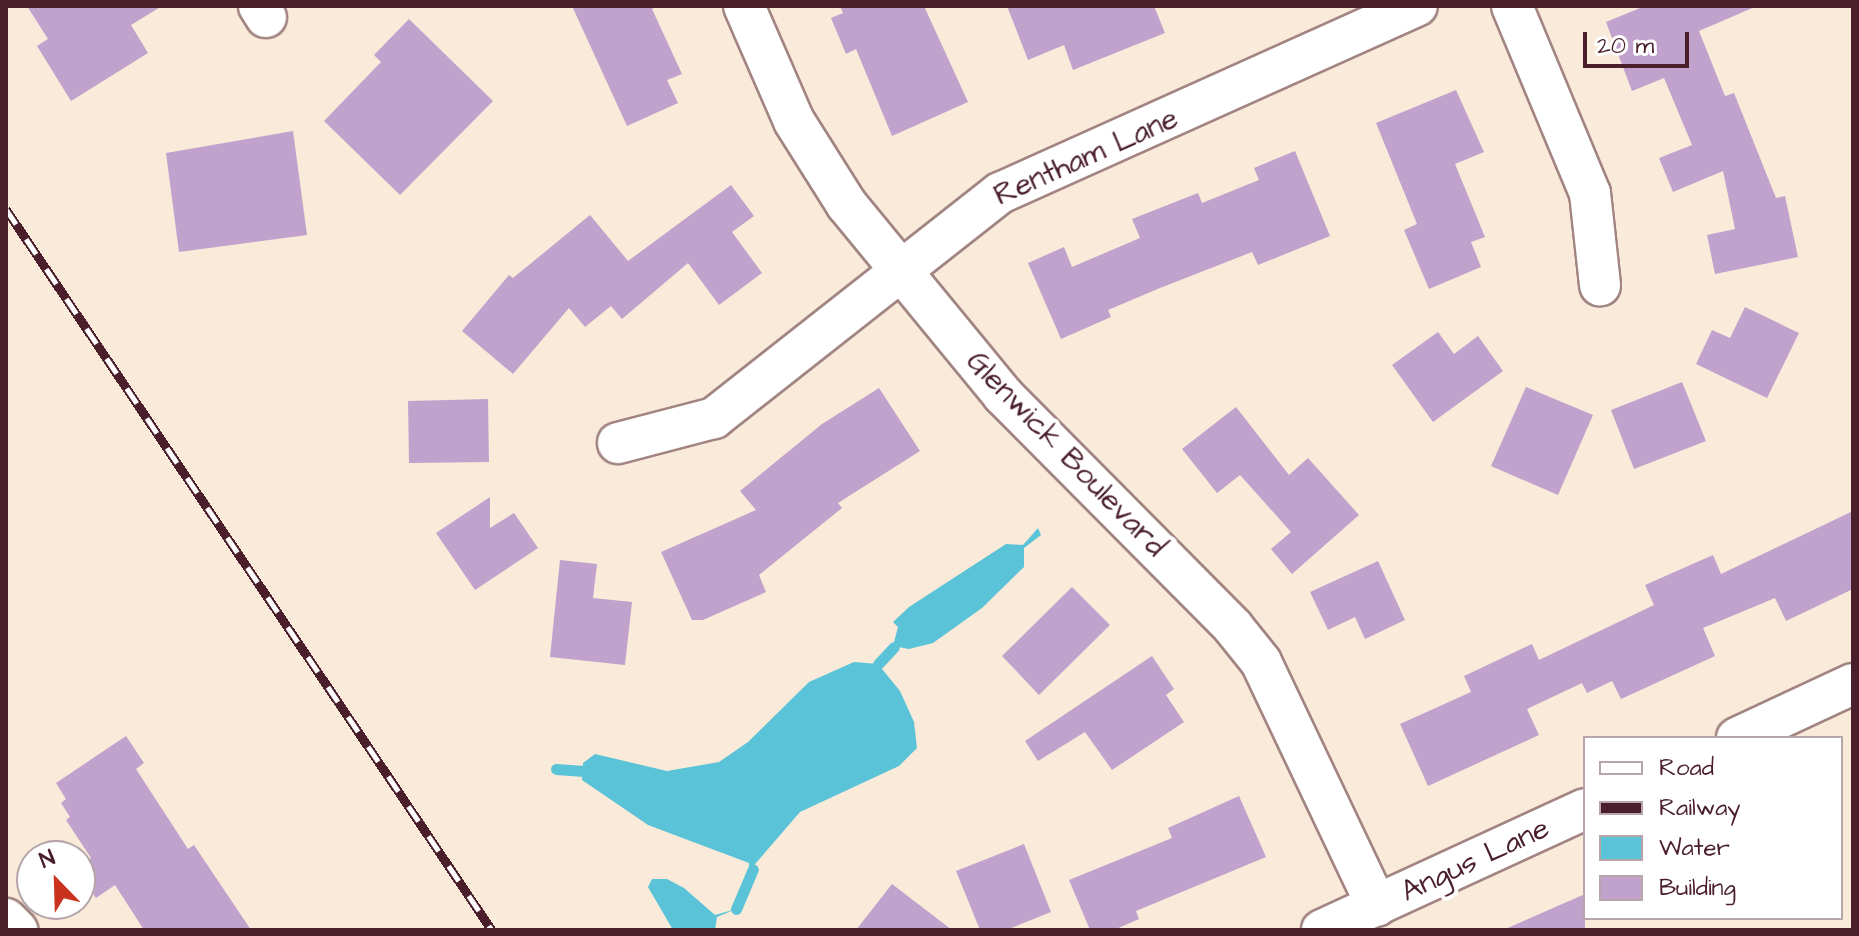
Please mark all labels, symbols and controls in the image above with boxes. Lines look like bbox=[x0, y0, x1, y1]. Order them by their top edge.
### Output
scale bar bbox=[1587, 16, 1693, 66]
text: 20 m bbox=[1597, 29, 1654, 63]
street label: Rentham Lane bbox=[988, 100, 1184, 214]
street label: Glenwick Boulevard bbox=[959, 344, 1173, 564]
legend bbox=[1583, 736, 1843, 920]
text: Road bbox=[1659, 751, 1714, 785]
text: Railway bbox=[1659, 791, 1741, 825]
street label: Angus Lane bbox=[1395, 810, 1555, 910]
text: Water bbox=[1659, 831, 1730, 865]
north arrow bbox=[16, 840, 96, 920]
text: N bbox=[35, 842, 60, 876]
text: Building bbox=[1659, 871, 1736, 905]

